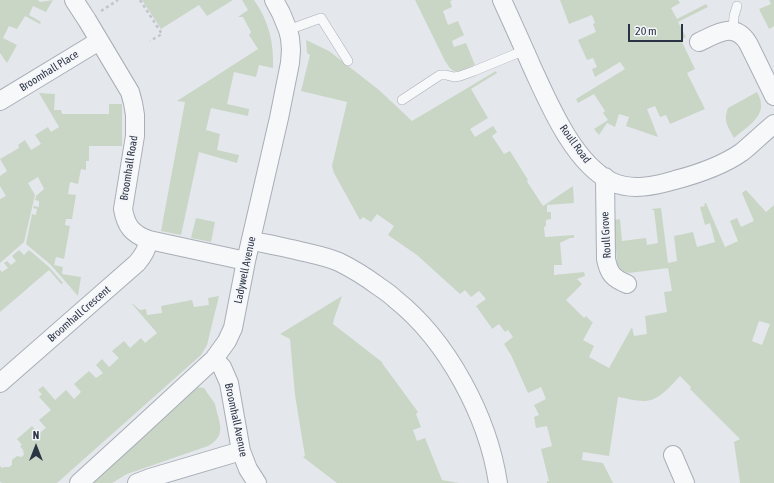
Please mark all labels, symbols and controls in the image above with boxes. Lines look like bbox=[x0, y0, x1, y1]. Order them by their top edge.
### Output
scale bar bbox=[630, 16, 685, 42]
text: 20 m bbox=[635, 24, 657, 38]
street label: Broomhall Place bbox=[17, 48, 81, 94]
street label: Roull Road bbox=[557, 122, 593, 166]
street label: Broomhall Road bbox=[117, 135, 141, 201]
street label: Roull Grove bbox=[598, 211, 614, 259]
street label: Ladywell Avenue bbox=[231, 235, 259, 305]
street label: Broomhall Crescent bbox=[45, 283, 113, 345]
street label: Broomhall Avenue bbox=[222, 382, 250, 458]
north arrow bbox=[16, 427, 56, 467]
text: N bbox=[33, 429, 39, 441]

